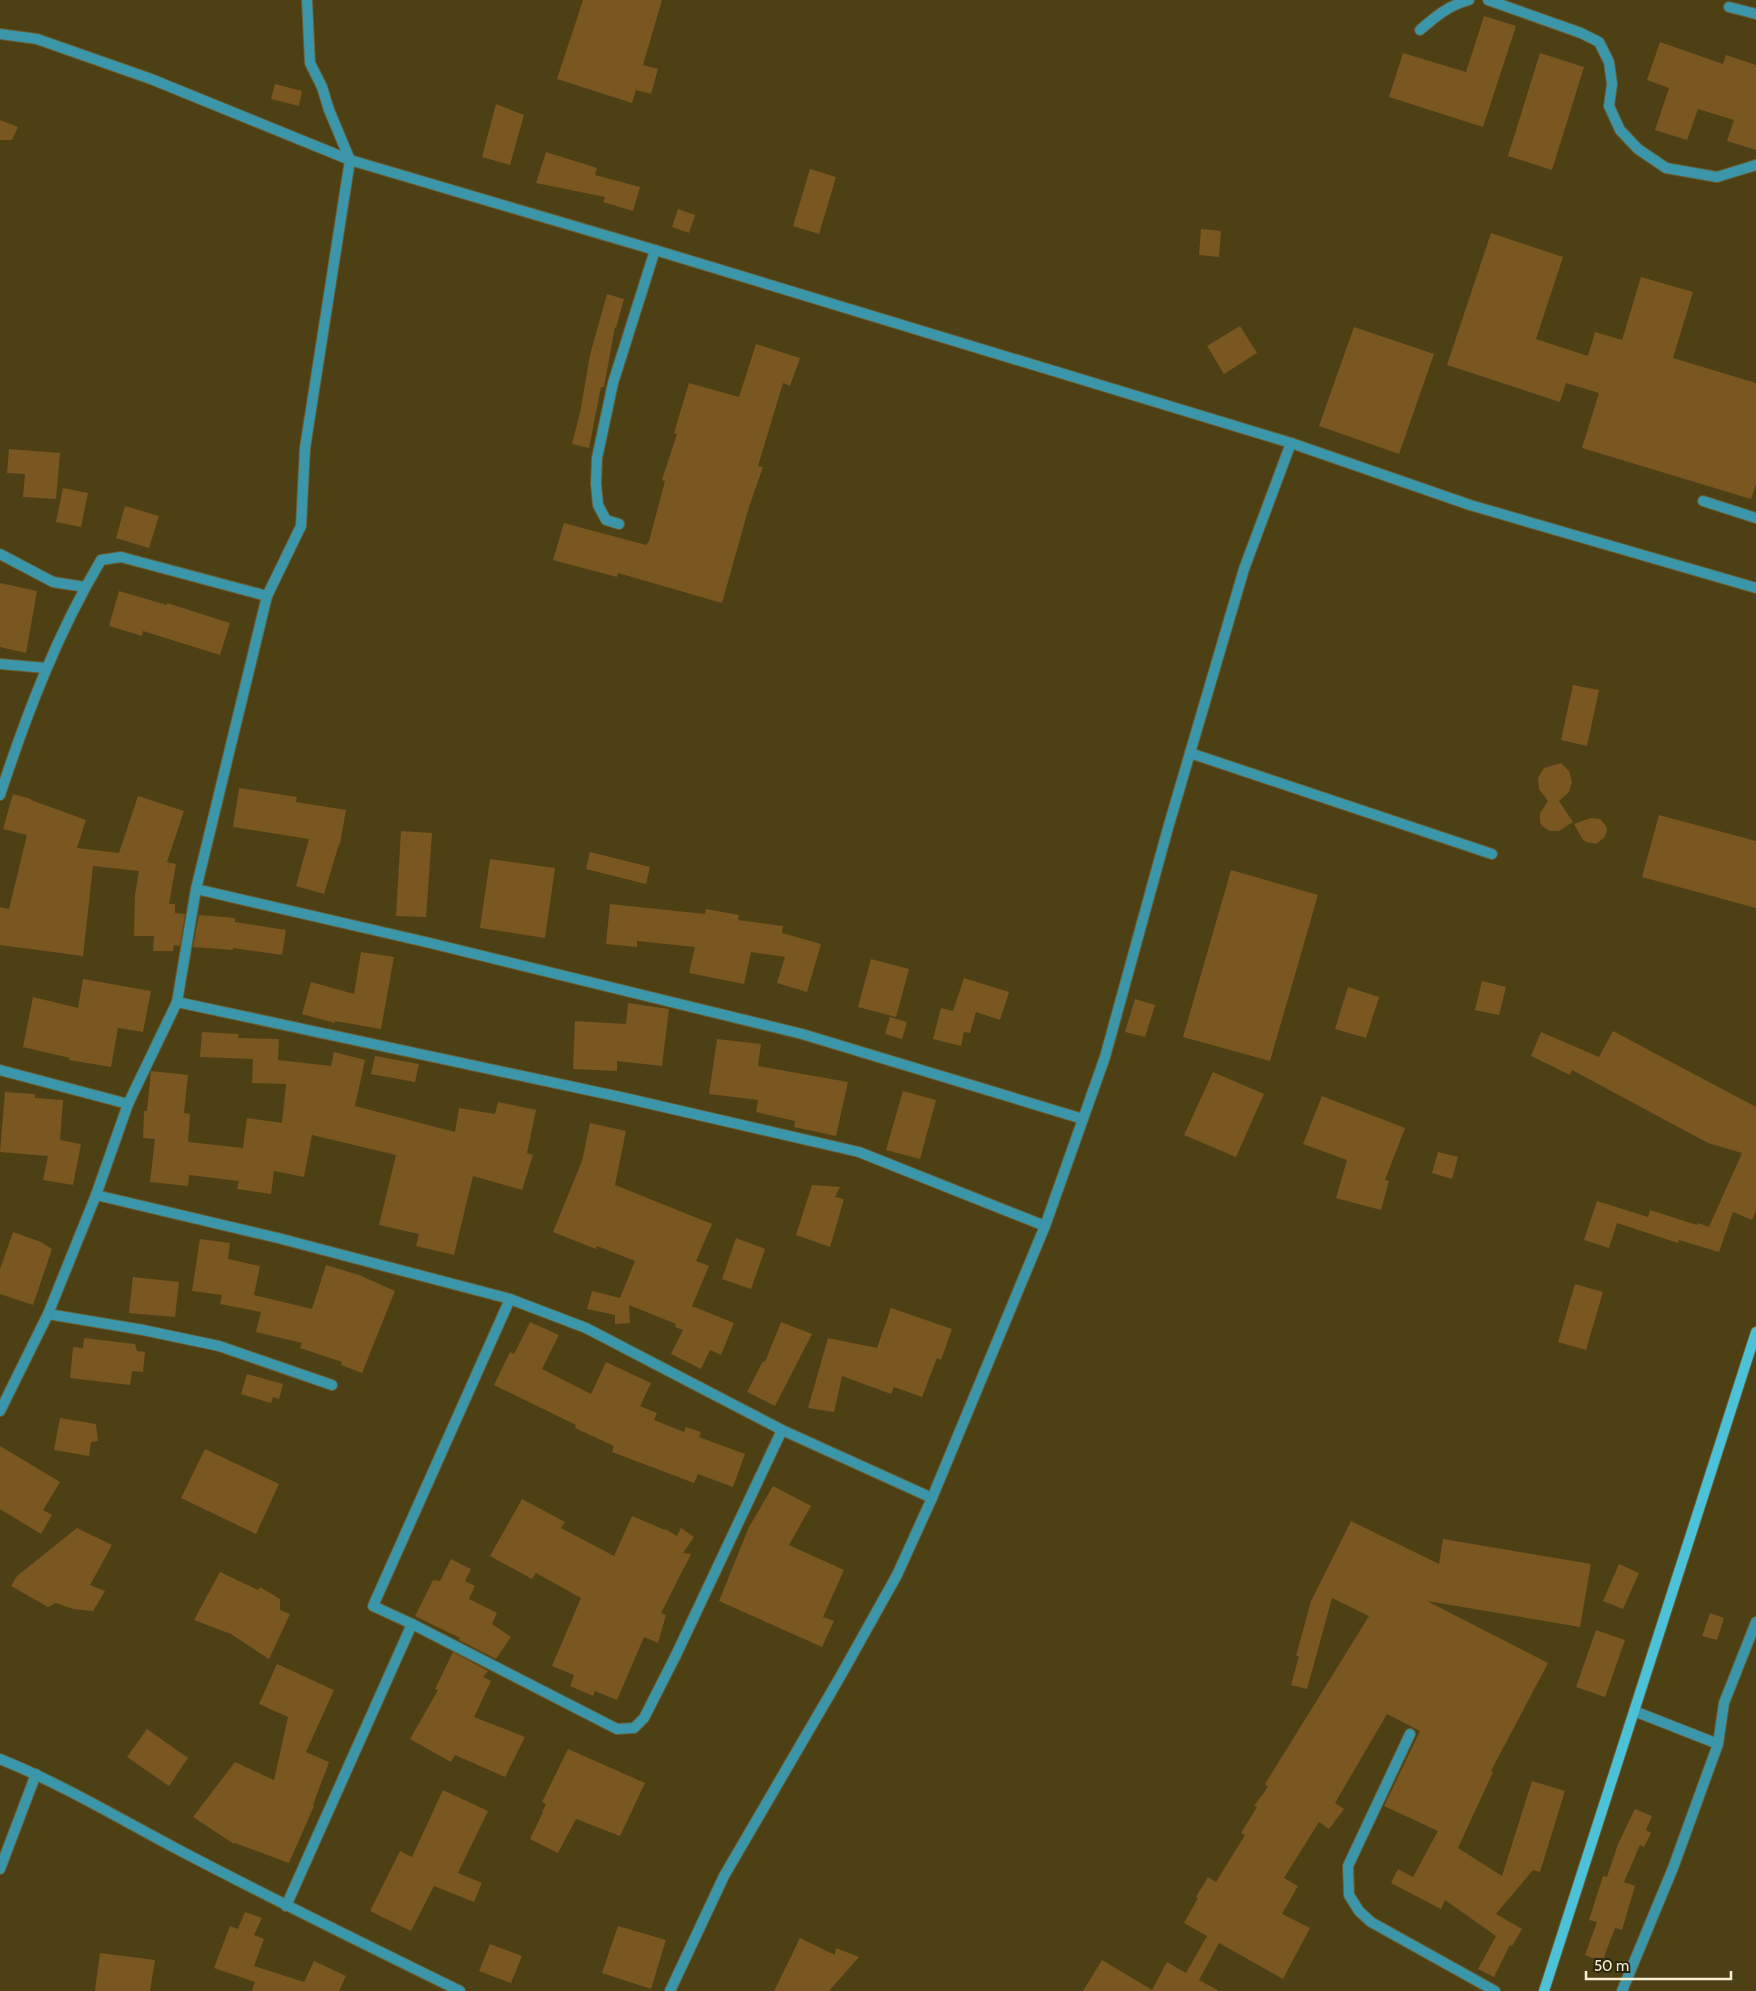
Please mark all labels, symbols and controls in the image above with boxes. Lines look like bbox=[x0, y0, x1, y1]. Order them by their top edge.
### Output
scale bar bbox=[1586, 1948, 1731, 1980]
text: 50 m bbox=[1594, 1957, 1629, 1975]

